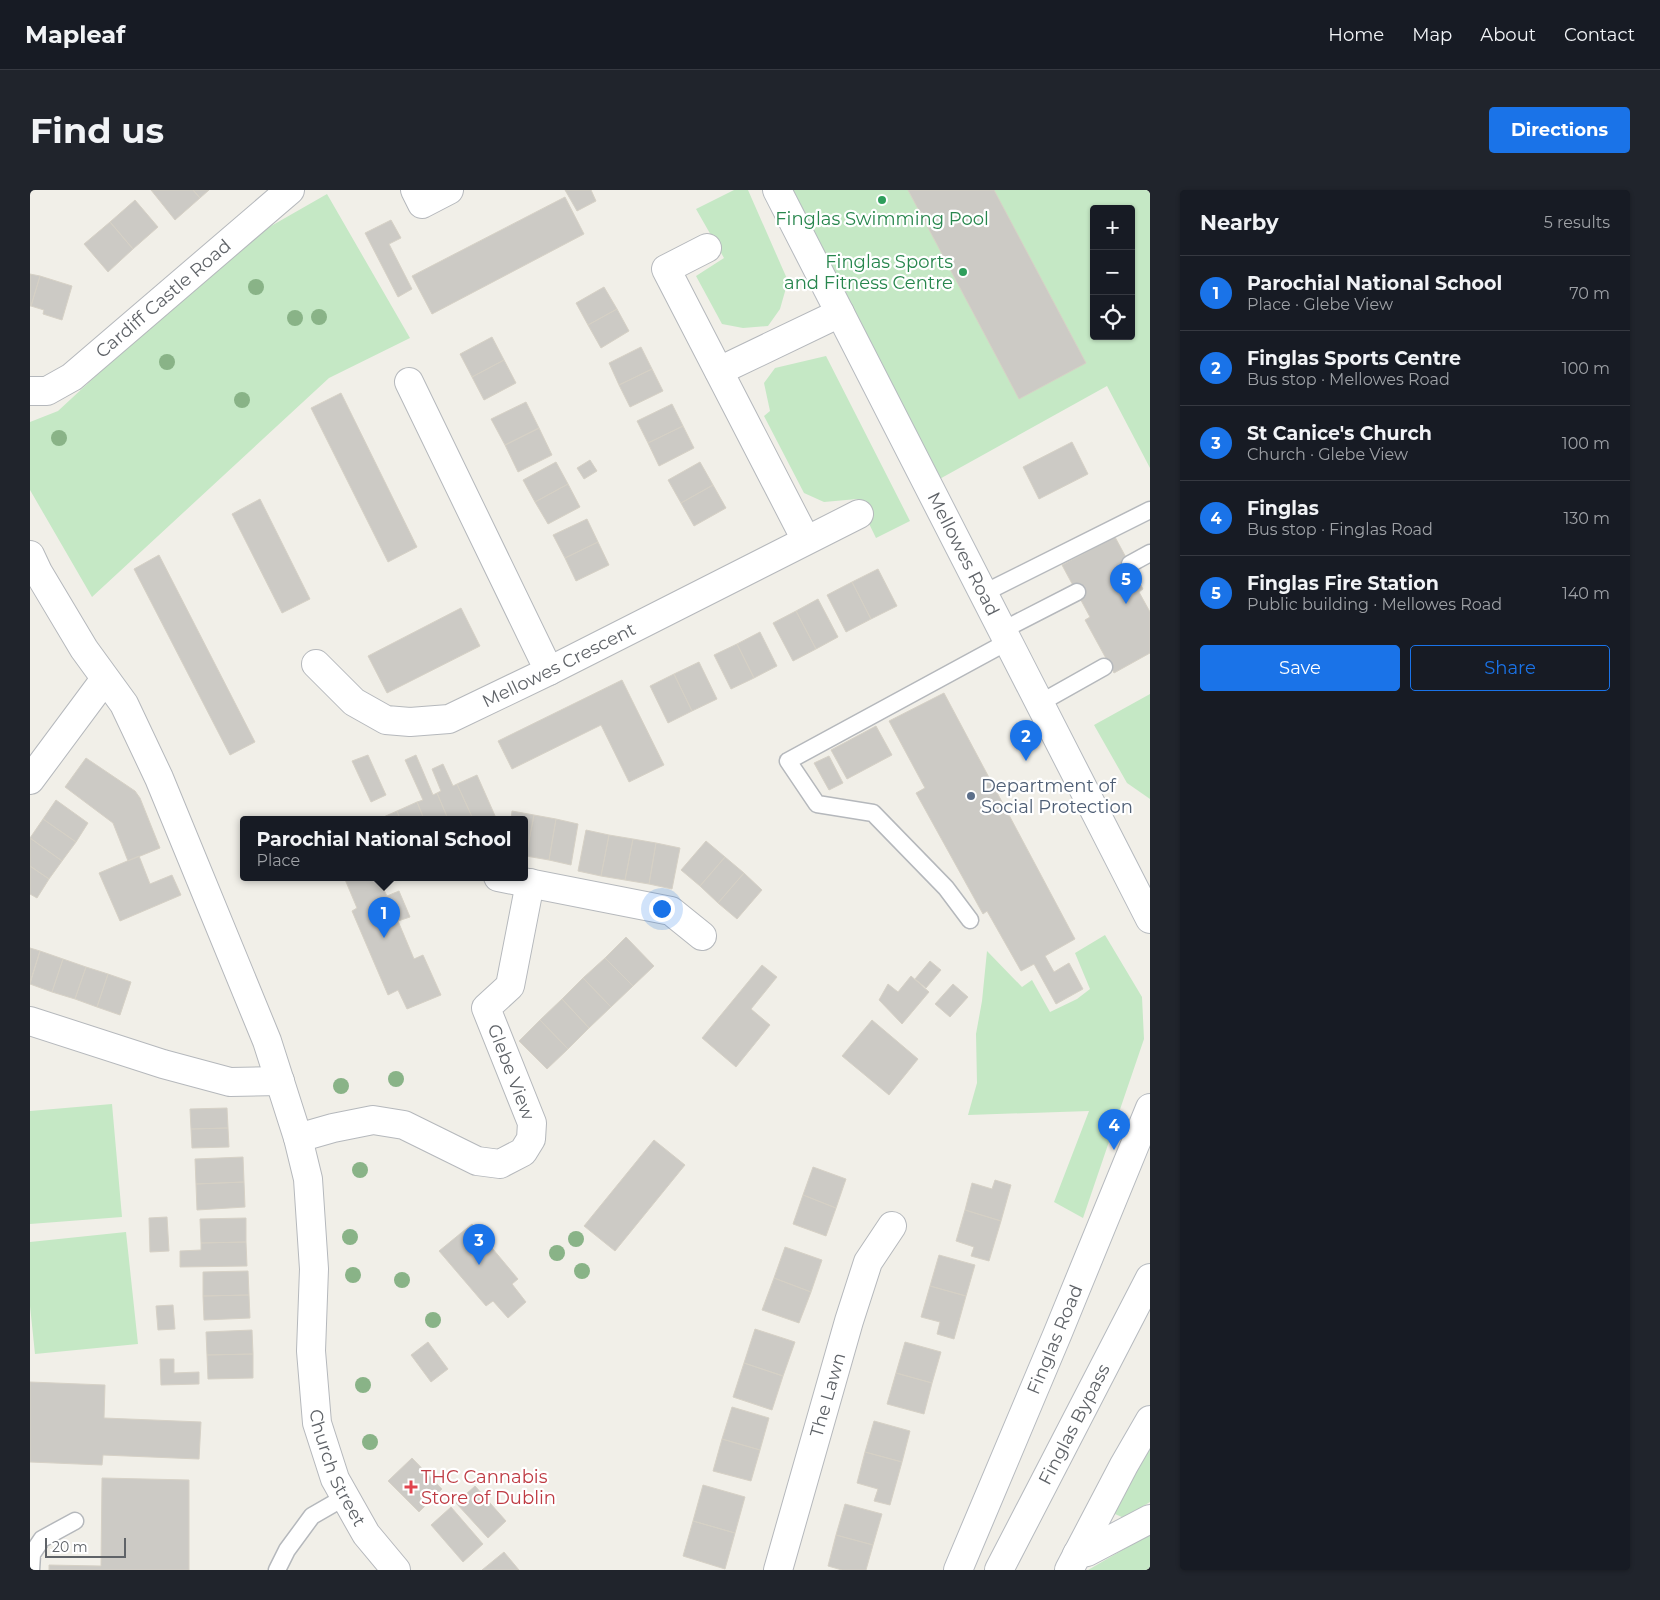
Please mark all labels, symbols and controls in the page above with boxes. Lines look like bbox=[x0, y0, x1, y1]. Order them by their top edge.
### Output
text: Mapleaf bbox=[25, 20, 125, 49]
text: Home bbox=[1328, 24, 1384, 46]
text: Map bbox=[1412, 24, 1452, 46]
text: About bbox=[1480, 24, 1536, 46]
text: Contact bbox=[1564, 24, 1635, 46]
button: Directions bbox=[1489, 107, 1630, 153]
text: Find us bbox=[30, 109, 164, 152]
marker: Finglas Swimming Pool bbox=[876, 194, 888, 206]
map controls bbox=[1090, 205, 1135, 340]
button: + bbox=[1090, 205, 1135, 250]
place label: Finglas Swimming Pool bbox=[775, 208, 989, 230]
text: Nearby bbox=[1200, 210, 1279, 235]
text: 5 results bbox=[1544, 213, 1610, 232]
street label: Cardiff Castle Road bbox=[91, 235, 235, 363]
button: − bbox=[1090, 250, 1135, 295]
place label: Finglas Sports and Fitness Centre bbox=[784, 251, 953, 294]
marker: Finglas Sports and Fitness Centre bbox=[957, 266, 969, 278]
text: Parochial National School bbox=[1247, 272, 1502, 295]
text: 1 bbox=[1213, 284, 1219, 303]
text: 70 m bbox=[1569, 284, 1610, 303]
button: locate bbox=[1090, 295, 1135, 340]
text: Place · Glebe View bbox=[1247, 295, 1393, 314]
text: Finglas Sports Centre bbox=[1247, 347, 1461, 370]
text: 2 bbox=[1211, 359, 1221, 378]
text: 100 m bbox=[1562, 359, 1610, 378]
text: Bus stop · Mellowes Road bbox=[1247, 370, 1450, 389]
text: St Canice's Church bbox=[1247, 422, 1432, 445]
text: 3 bbox=[1211, 434, 1221, 453]
text: 100 m bbox=[1562, 434, 1610, 453]
text: Church · Glebe View bbox=[1247, 445, 1408, 464]
street label: Mellowes Road bbox=[923, 489, 1004, 620]
text: Finglas bbox=[1247, 497, 1319, 520]
text: 4 bbox=[1210, 509, 1222, 528]
text: 130 m bbox=[1563, 509, 1610, 528]
text: Bus stop · Finglas Road bbox=[1247, 520, 1433, 539]
pin: 5 bbox=[1110, 563, 1142, 604]
text: Finglas Fire Station bbox=[1247, 572, 1439, 595]
text: 5 bbox=[1211, 584, 1221, 603]
text: 140 m bbox=[1562, 584, 1610, 603]
text: Public building · Mellowes Road bbox=[1247, 595, 1502, 614]
street label: Mellowes Crescent bbox=[479, 618, 639, 712]
button: Save bbox=[1200, 645, 1400, 691]
button: Share bbox=[1410, 645, 1610, 691]
pin: 2 bbox=[1010, 720, 1042, 761]
place label: Department of Social Protection bbox=[981, 775, 1133, 818]
marker: Department of Social Protection bbox=[965, 790, 977, 802]
popup bbox=[240, 816, 528, 881]
text: Parochial National School bbox=[256, 828, 512, 851]
text: Place bbox=[256, 851, 300, 870]
your location bbox=[649, 896, 675, 922]
pin: 1 bbox=[368, 897, 400, 938]
street label: Glebe View bbox=[483, 1021, 539, 1123]
pin: 4 bbox=[1098, 1109, 1130, 1150]
pin: 3 bbox=[463, 1224, 495, 1265]
street label: Finglas Road bbox=[1022, 1281, 1087, 1398]
street label: The Lawn bbox=[805, 1350, 850, 1440]
street label: Finglas Bypass bbox=[1034, 1360, 1115, 1489]
street label: Church Street bbox=[305, 1408, 370, 1530]
place label: THC Cannabis Store of Dublin bbox=[421, 1466, 556, 1509]
marker: THC Cannabis Store of Dublin bbox=[405, 1481, 417, 1493]
scale bar bbox=[45, 1535, 126, 1558]
text: 20 m bbox=[52, 1538, 88, 1556]

